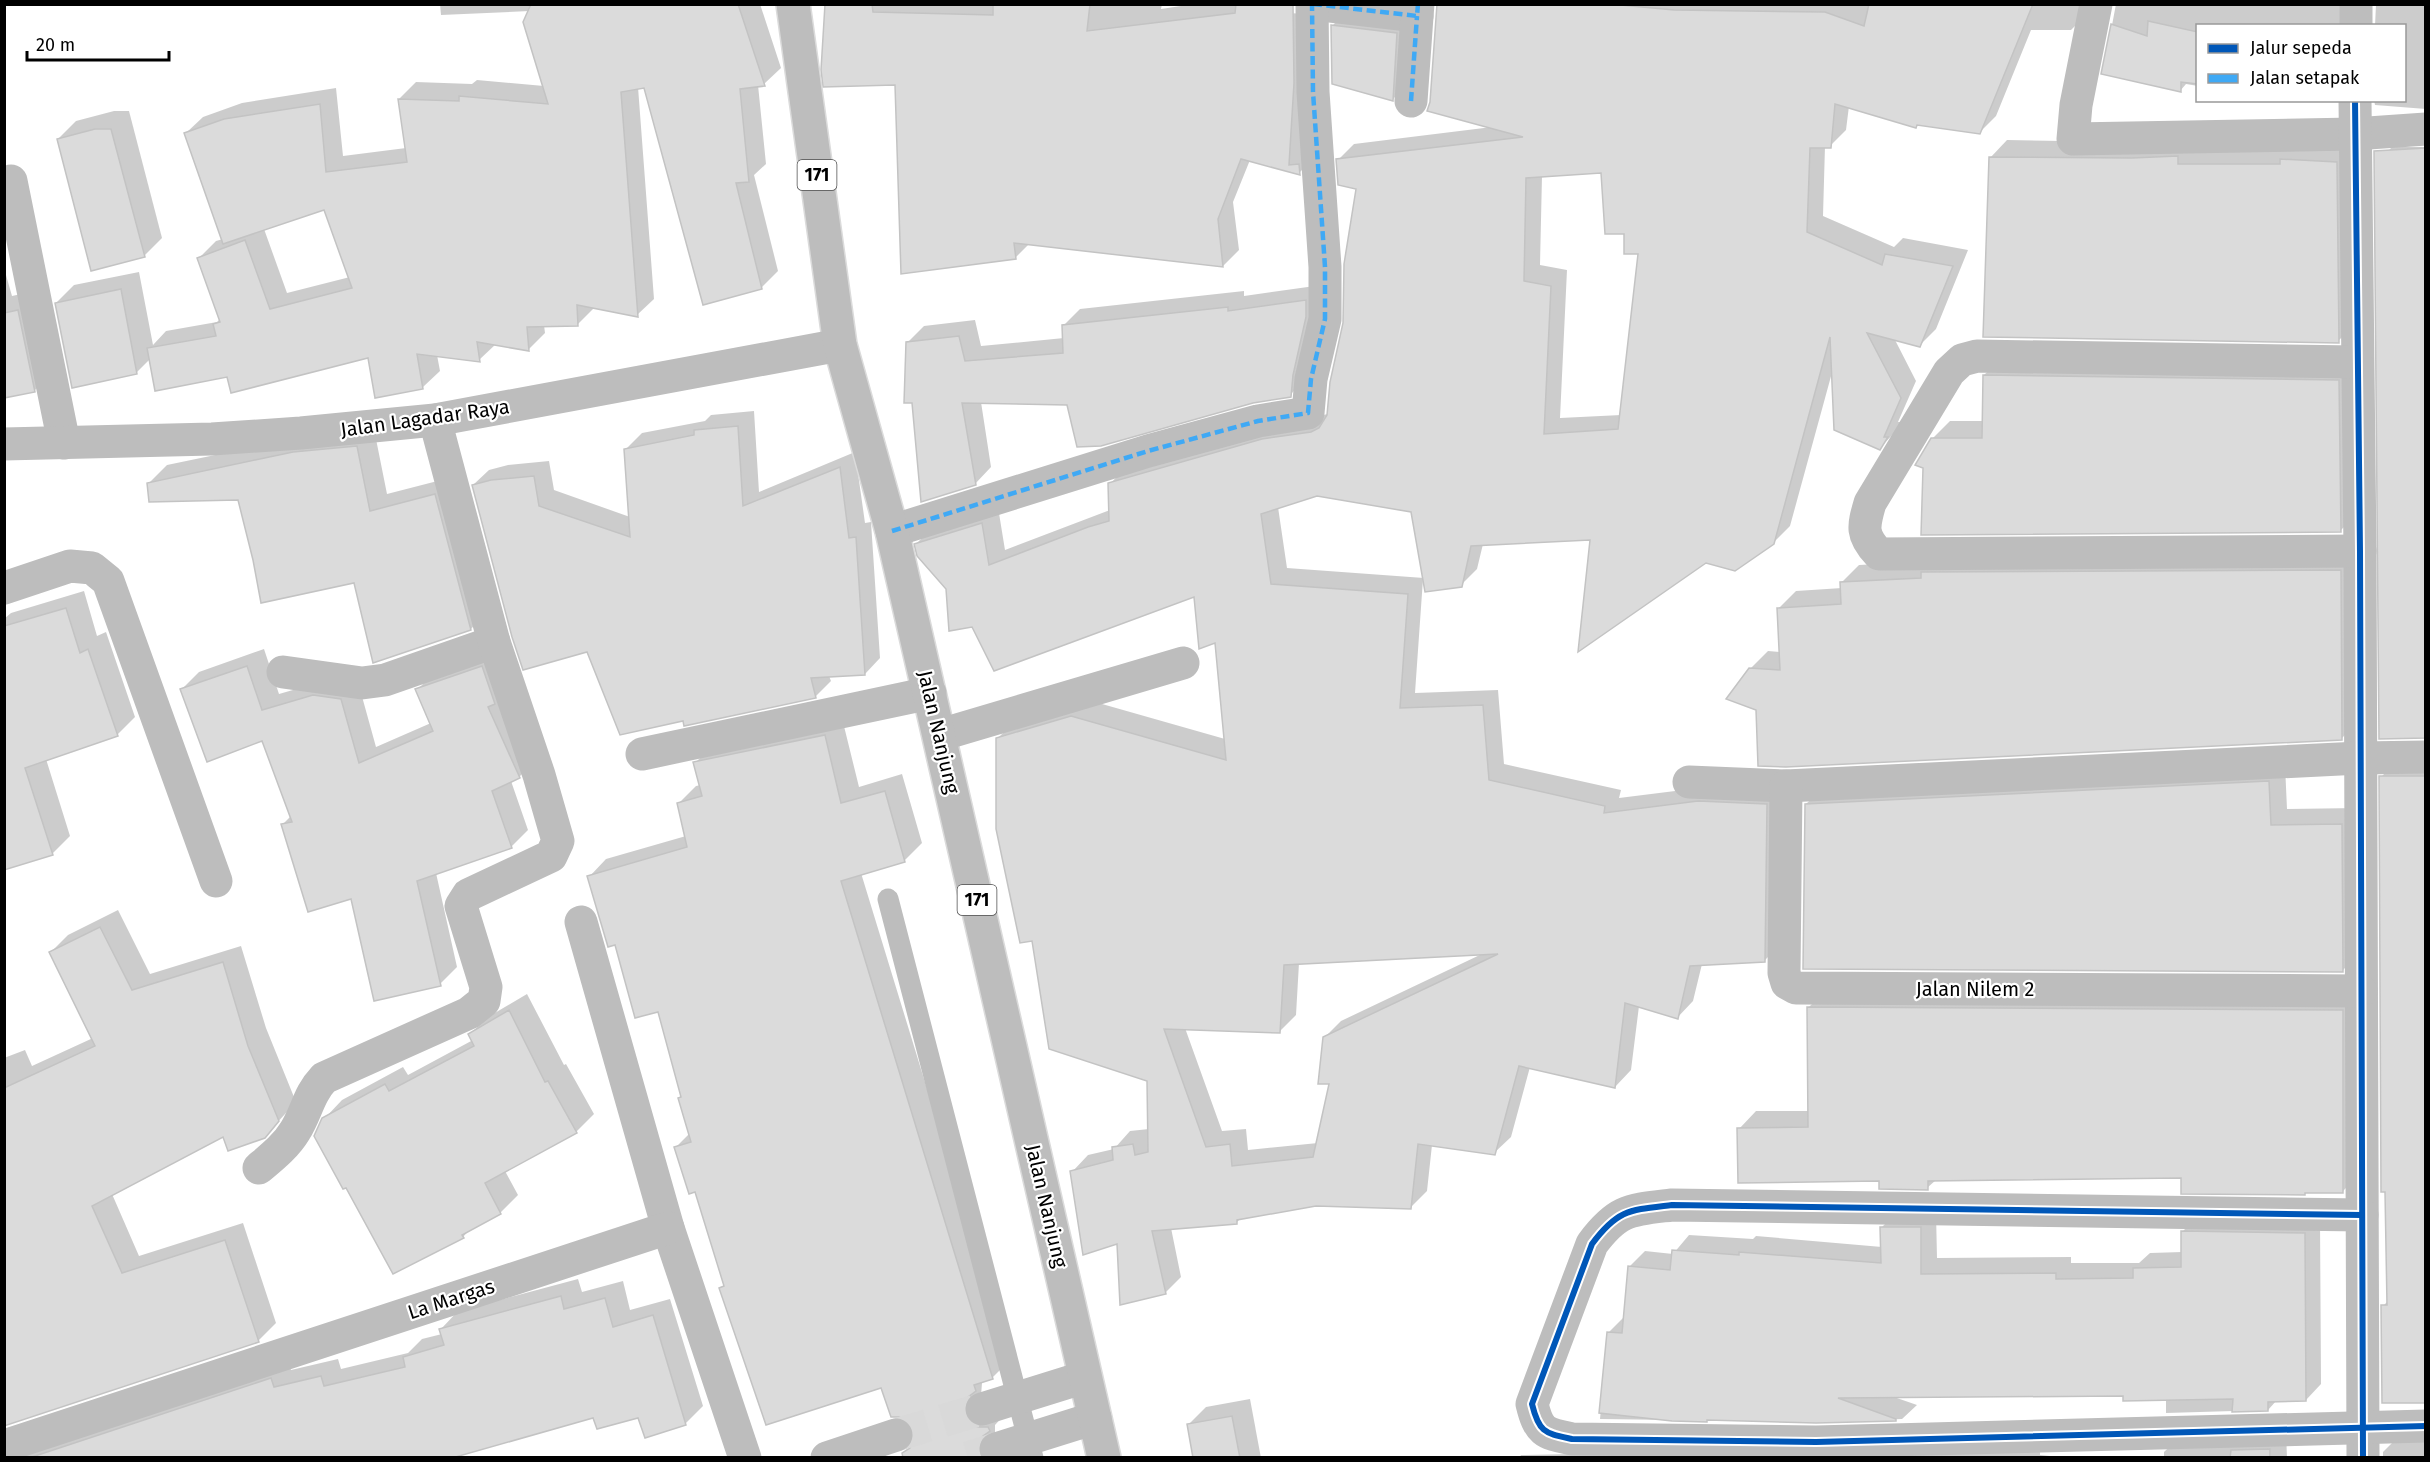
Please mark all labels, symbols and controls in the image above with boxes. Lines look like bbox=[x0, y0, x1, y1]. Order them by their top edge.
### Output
scale bar bbox=[27, 24, 170, 62]
legend bbox=[2196, 24, 2406, 102]
text: 20 m bbox=[36, 34, 75, 56]
text: Jalur sepeda bbox=[2250, 37, 2352, 59]
text: Jalan setapak bbox=[2250, 67, 2360, 89]
road number: 171 bbox=[798, 160, 836, 190]
street label: Jalan Lagadar Raya bbox=[339, 394, 511, 442]
street label: Jalan Nanjung bbox=[913, 668, 965, 797]
road number: 171 bbox=[958, 885, 996, 915]
street label: Jalan Nilem 2 bbox=[1916, 977, 2034, 1001]
street label: Jalan Nanjung bbox=[1021, 1142, 1073, 1271]
street label: La Margas bbox=[405, 1274, 497, 1324]

